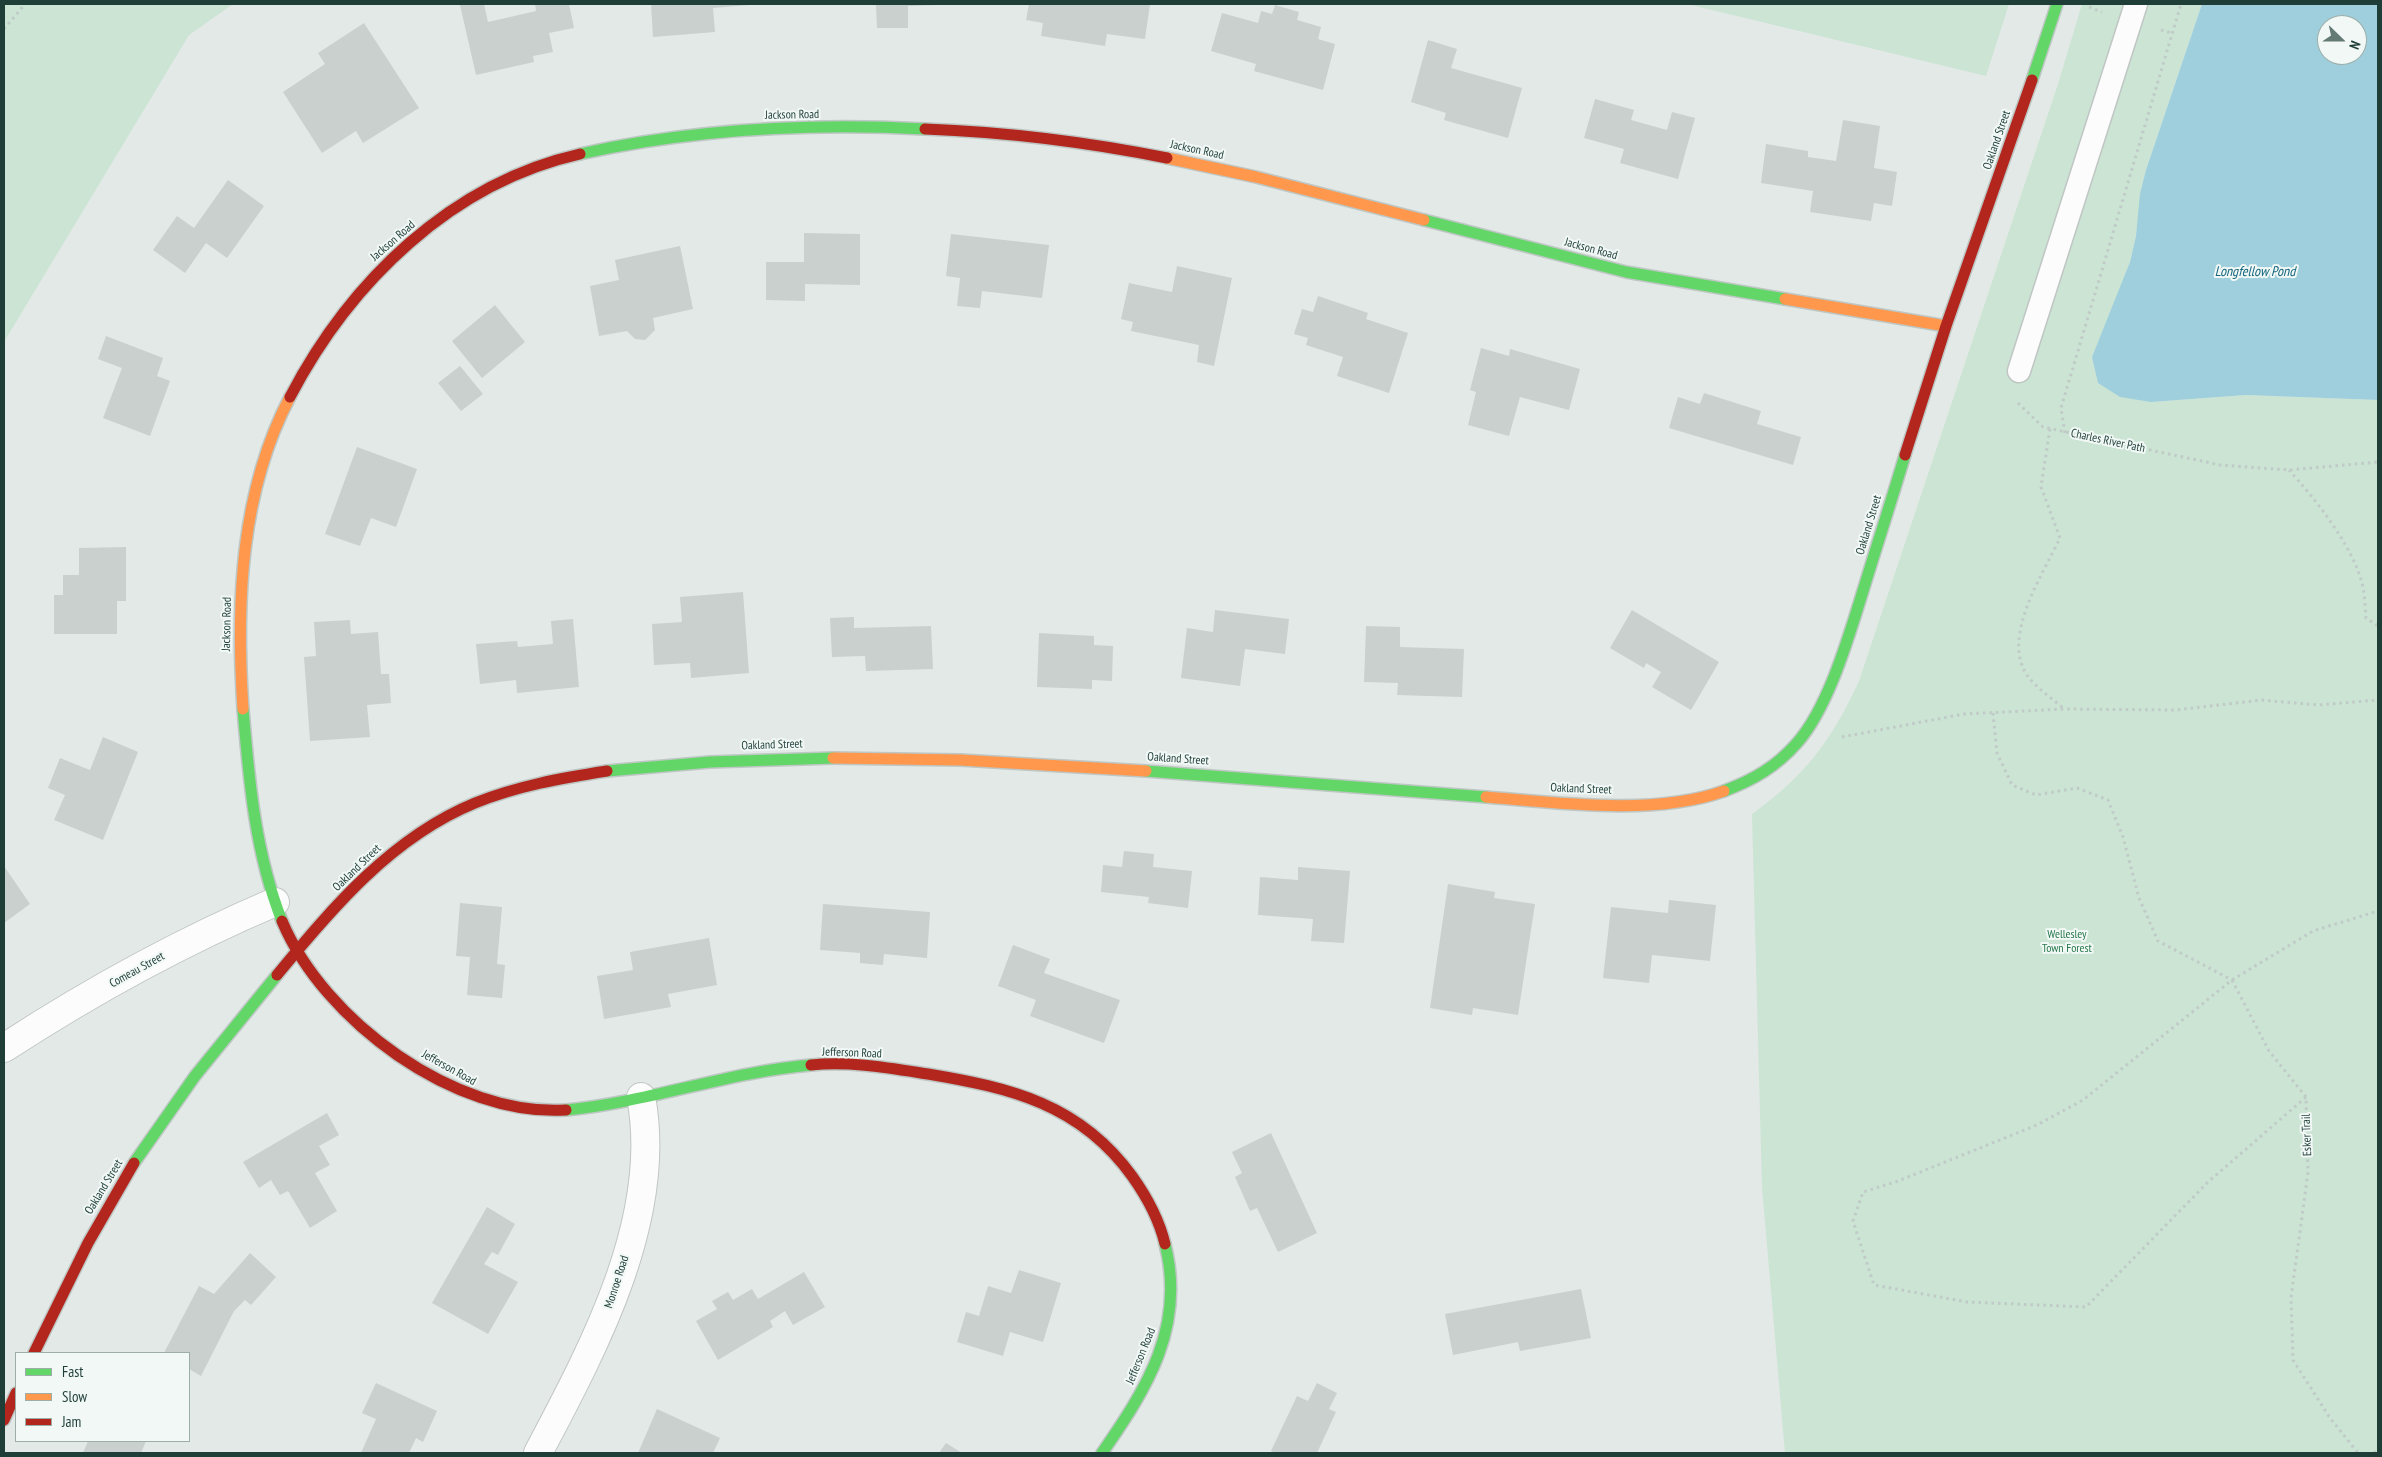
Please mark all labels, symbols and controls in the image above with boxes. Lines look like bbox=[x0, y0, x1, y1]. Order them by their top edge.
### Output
north arrow bbox=[2317, 15, 2367, 65]
text: N bbox=[2345, 38, 2365, 52]
street label: Jackson Road bbox=[765, 107, 819, 123]
street label: Oakland Street bbox=[1980, 109, 2014, 171]
street label: Jackson Road bbox=[1169, 137, 1225, 163]
street label: Jackson Road bbox=[368, 218, 418, 264]
street label: Jackson Road bbox=[1563, 235, 1619, 263]
water label: Longfellow Pond bbox=[2215, 264, 2295, 280]
street label: Charles River Path bbox=[2070, 426, 2146, 456]
street label: Oakland Street bbox=[1853, 493, 1885, 557]
street label: Jackson Road bbox=[219, 597, 235, 651]
street label: Oakland Street bbox=[741, 737, 803, 753]
street label: Oakland Street bbox=[1147, 750, 1209, 768]
street label: Oakland Street bbox=[1550, 781, 1612, 797]
street label: Oakland Street bbox=[330, 841, 384, 895]
park label: Wellesley Town Forest bbox=[2042, 928, 2092, 956]
street label: Comeau Street bbox=[107, 949, 167, 991]
street label: Jefferson Road bbox=[822, 1045, 882, 1061]
street label: Jefferson Road bbox=[419, 1047, 479, 1089]
street label: Esker Trail bbox=[2299, 1114, 2315, 1156]
street label: Oakland Street bbox=[82, 1157, 126, 1217]
street label: Monroe Road bbox=[602, 1254, 632, 1310]
street label: Jefferson Road bbox=[1123, 1326, 1159, 1386]
legend bbox=[15, 1352, 190, 1442]
text: Fast bbox=[62, 1362, 83, 1381]
text: Slow bbox=[62, 1387, 87, 1406]
text: Jam bbox=[62, 1412, 81, 1431]

